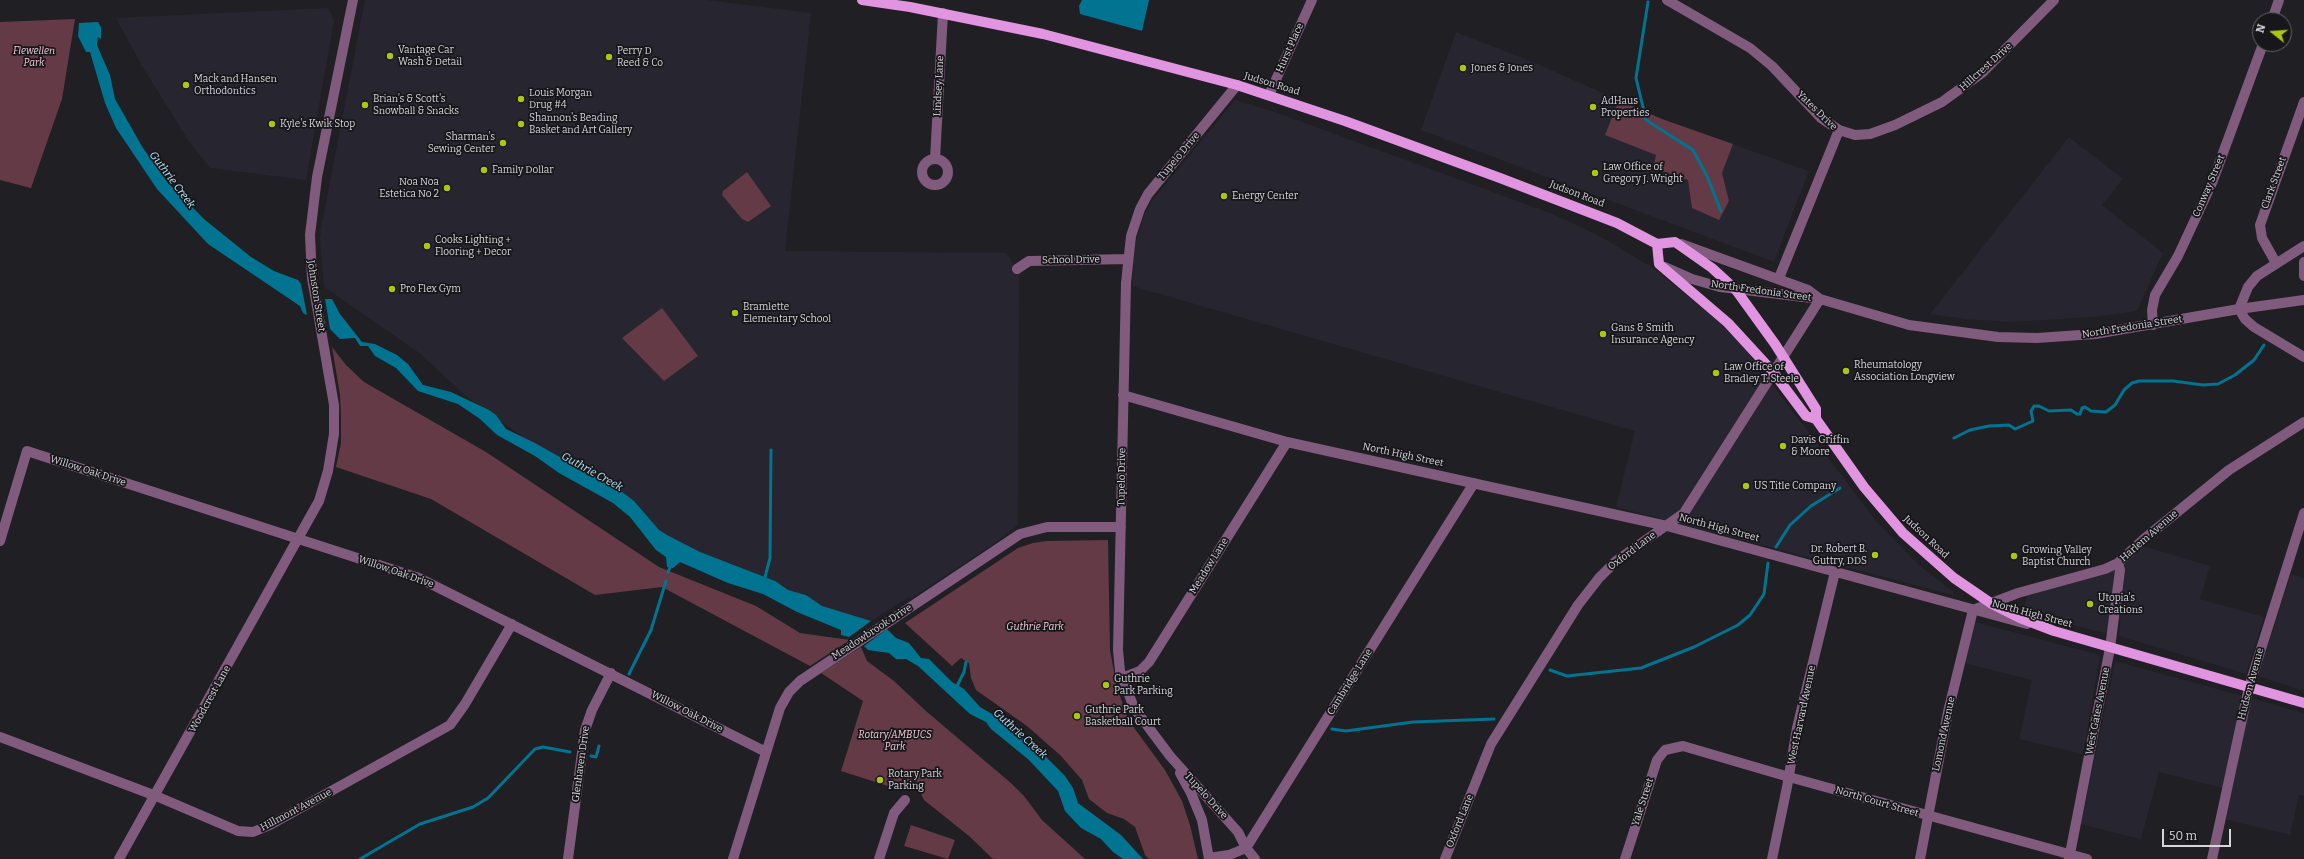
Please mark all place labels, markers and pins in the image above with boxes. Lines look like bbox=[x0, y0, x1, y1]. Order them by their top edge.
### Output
place label: Vantage Car Wash & Detail bbox=[398, 44, 462, 68]
place label: Perry D Reed & Co bbox=[617, 45, 663, 68]
marker: Vantage Car Wash & Detail bbox=[385, 51, 395, 61]
marker: Perry D Reed & Co bbox=[604, 52, 614, 62]
place label: Jones & Jones bbox=[1471, 62, 1533, 74]
marker: Jones & Jones bbox=[1458, 63, 1468, 73]
place label: Mack and Hansen Orthodontics bbox=[194, 73, 277, 96]
marker: Mack and Hansen Orthodontics bbox=[181, 80, 191, 90]
place label: Louis Morgan Drug #4 bbox=[529, 87, 592, 110]
place label: Brian's & Scott's Snowball & Snacks bbox=[373, 93, 459, 116]
marker: Louis Morgan Drug #4 bbox=[516, 94, 526, 104]
place label: AdHaus Properties bbox=[1601, 95, 1649, 118]
marker: Brian's & Scott's Snowball & Snacks bbox=[360, 100, 370, 110]
marker: AdHaus Properties bbox=[1588, 102, 1598, 112]
place label: Shannon's Beading Basket and Art Gallery bbox=[529, 112, 632, 136]
place label: Kyle's Kwik Stop bbox=[280, 118, 355, 130]
marker: Kyle's Kwik Stop bbox=[267, 119, 277, 129]
marker: Shannon's Beading Basket and Art Gallery bbox=[516, 119, 526, 129]
place label: Sharman's Sewing Center bbox=[428, 131, 495, 154]
marker: Sharman's Sewing Center bbox=[498, 138, 508, 148]
place label: Law Office of Gregory J. Wright bbox=[1603, 161, 1683, 184]
place label: Family Dollar bbox=[492, 164, 554, 176]
marker: Family Dollar bbox=[479, 165, 489, 175]
marker: Law Office of Gregory J. Wright bbox=[1590, 168, 1600, 178]
place label: Noa Noa Estetica No 2 bbox=[379, 176, 439, 200]
marker: Noa Noa Estetica No 2 bbox=[442, 183, 452, 193]
place label: Energy Center bbox=[1232, 190, 1298, 202]
marker: Energy Center bbox=[1219, 191, 1229, 201]
place label: Cooks Lighting + Flooring + Decor bbox=[435, 234, 511, 258]
marker: Cooks Lighting + Flooring + Decor bbox=[422, 241, 432, 251]
place label: Pro Flex Gym bbox=[400, 283, 461, 295]
marker: Pro Flex Gym bbox=[387, 284, 397, 294]
place label: Bramlette Elementary School bbox=[743, 301, 831, 324]
marker: Bramlette Elementary School bbox=[730, 308, 740, 318]
place label: Gans & Smith Insurance Agency bbox=[1611, 322, 1694, 346]
marker: Gans & Smith Insurance Agency bbox=[1598, 329, 1608, 339]
place label: Rheumatology Association Longview bbox=[1854, 359, 1955, 382]
place label: Law Office of Bradley T. Steele bbox=[1724, 361, 1799, 384]
marker: Rheumatology Association Longview bbox=[1841, 366, 1851, 376]
marker: Law Office of Bradley T. Steele bbox=[1711, 368, 1721, 378]
place label: Davis Griffin & Moore bbox=[1791, 434, 1849, 458]
marker: Davis Griffin & Moore bbox=[1778, 441, 1788, 451]
place label: US Title Company bbox=[1754, 480, 1836, 492]
marker: US Title Company bbox=[1741, 481, 1751, 491]
place label: Dr. Robert B. Guttry, DDS bbox=[1811, 543, 1867, 566]
place label: Growing Valley Baptist Church bbox=[2022, 544, 2092, 568]
marker: Dr. Robert B. Guttry, DDS bbox=[1870, 550, 1880, 560]
marker: Growing Valley Baptist Church bbox=[2009, 551, 2019, 561]
place label: Utopia's Creations bbox=[2098, 592, 2143, 616]
marker: Utopia's Creations bbox=[2085, 599, 2095, 609]
place label: Guthrie Park Parking bbox=[1114, 673, 1173, 696]
marker: Guthrie Park Parking bbox=[1101, 680, 1111, 690]
place label: Guthrie Park Basketball Court bbox=[1085, 704, 1161, 728]
marker: Guthrie Park Basketball Court bbox=[1072, 711, 1082, 721]
place label: Rotary Park Parking bbox=[888, 768, 942, 792]
marker: Rotary Park Parking bbox=[875, 775, 885, 785]

